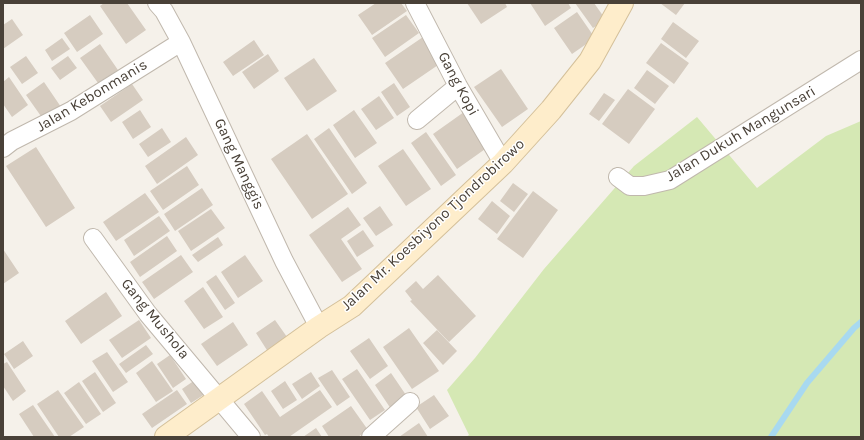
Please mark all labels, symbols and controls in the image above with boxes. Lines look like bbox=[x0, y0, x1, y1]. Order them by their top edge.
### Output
street label: Gang Kopi bbox=[434, 49, 482, 119]
street label: Jalan Kebonmanis bbox=[33, 56, 151, 136]
street label: Jalan Dukuh Mangunsari bbox=[663, 82, 819, 186]
street label: Gang Manggis bbox=[210, 116, 268, 212]
street label: Jalan Mr. Koesbiyono Tjondrobirowo bbox=[338, 135, 528, 315]
street label: Gang Mushola bbox=[117, 275, 193, 363]

